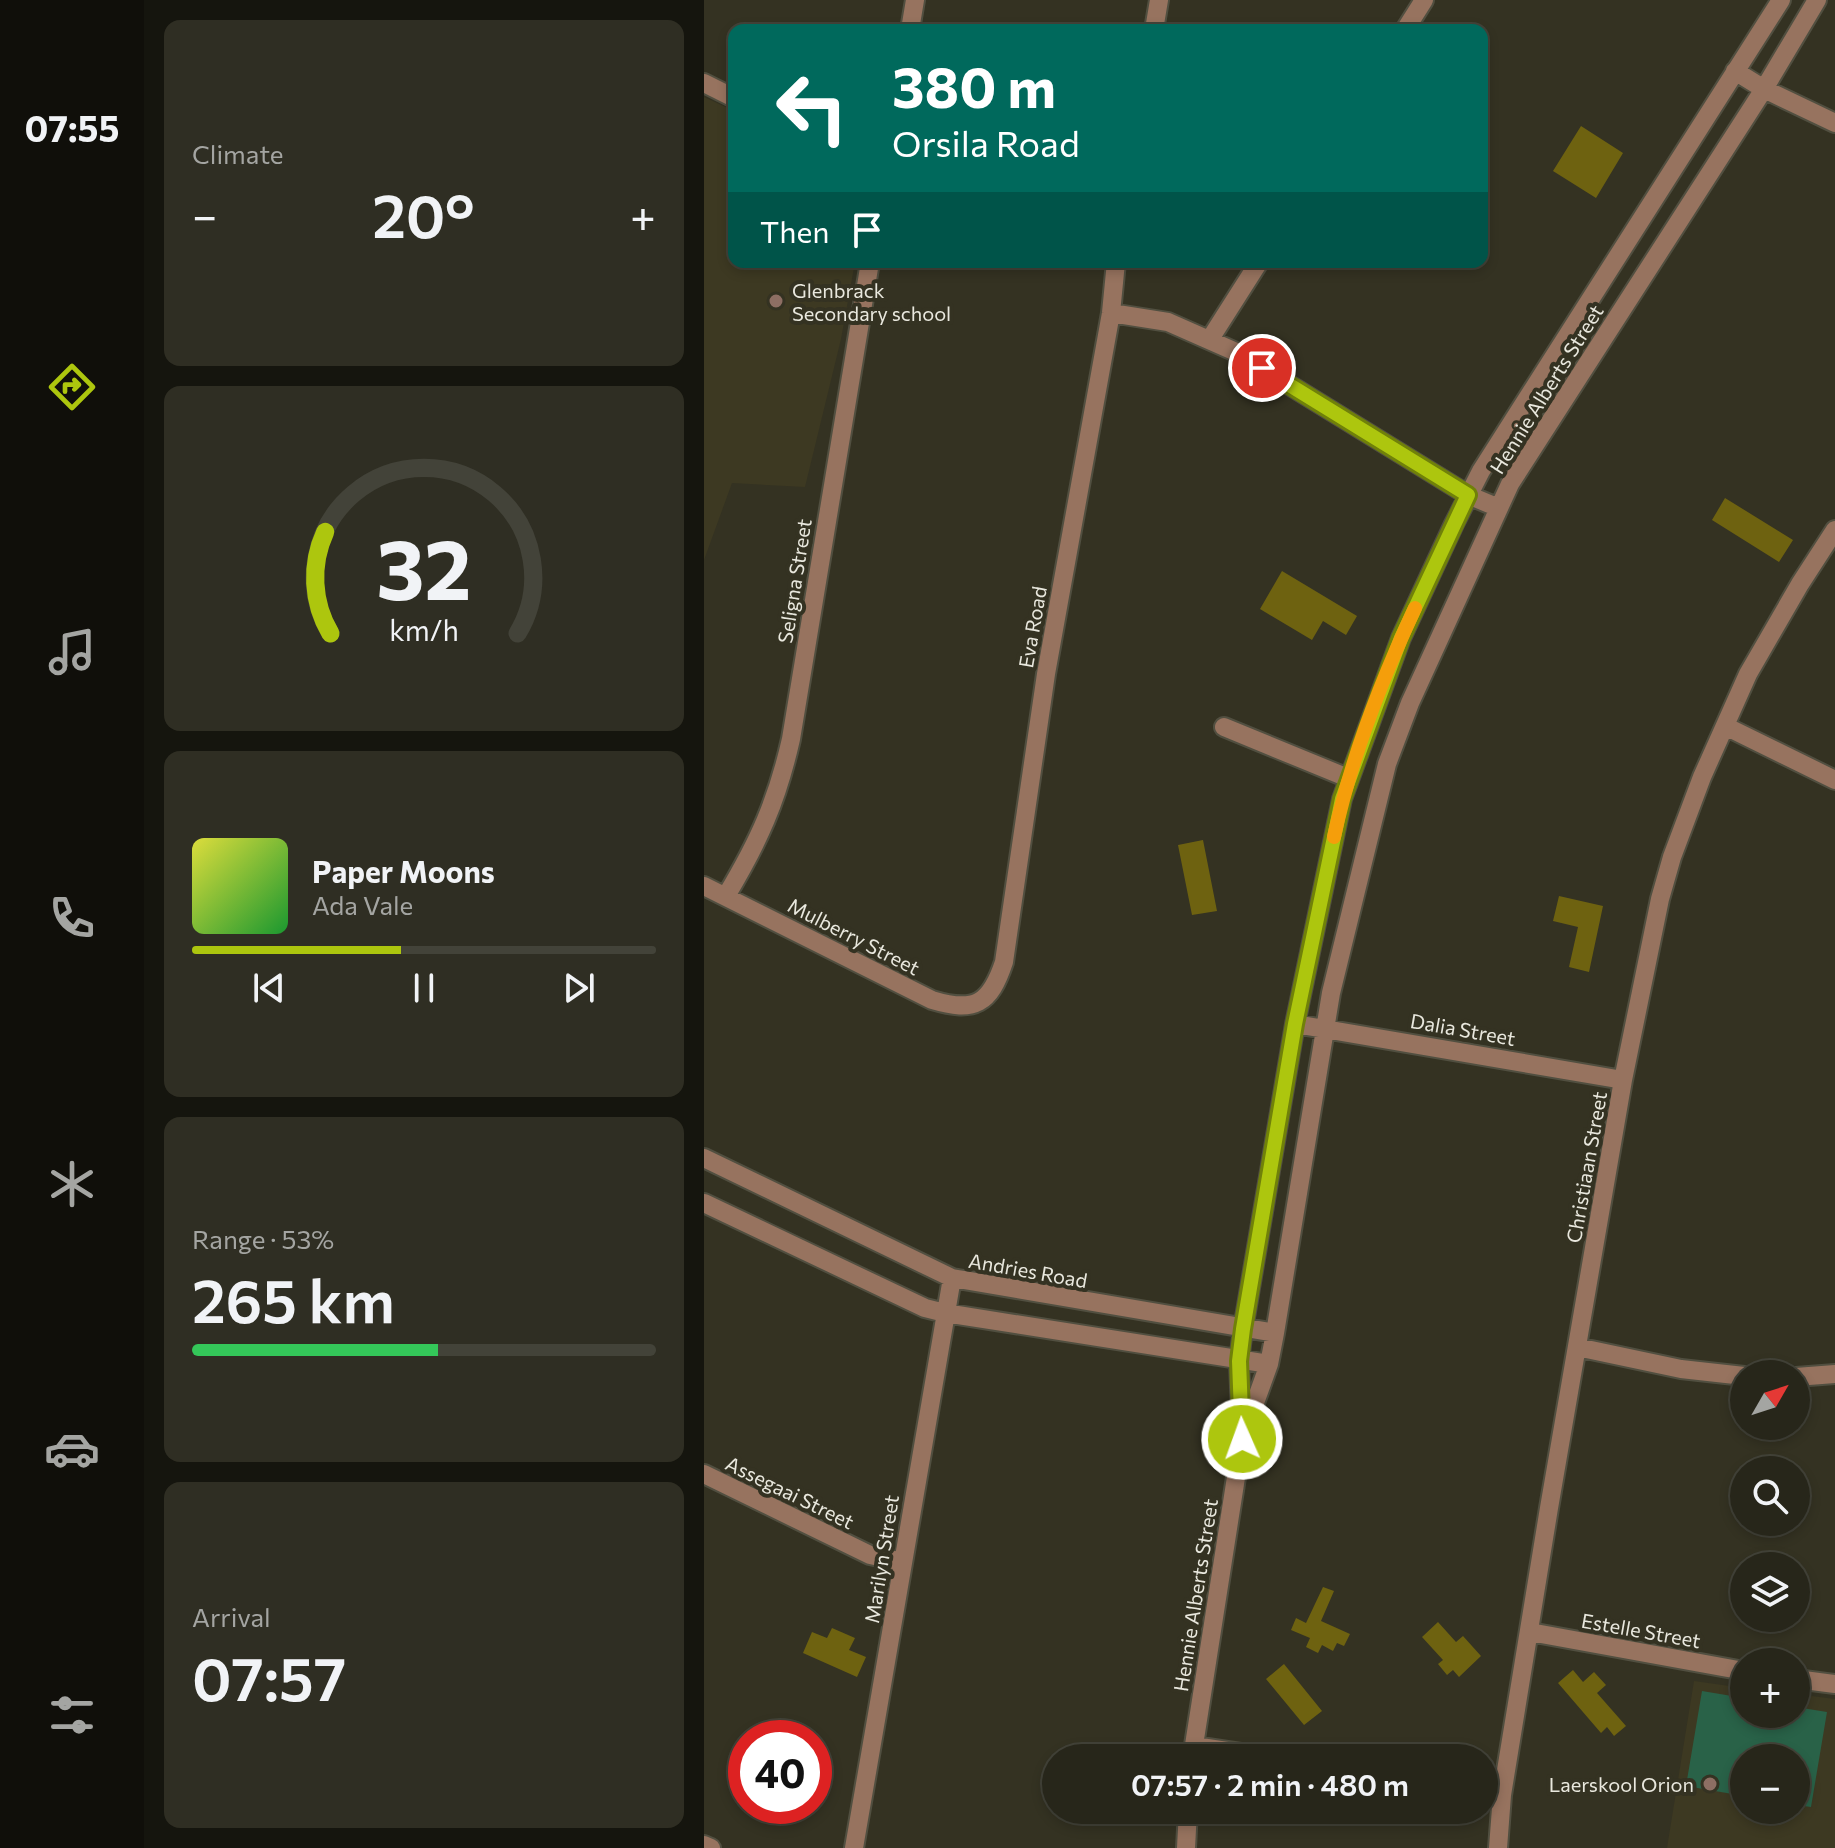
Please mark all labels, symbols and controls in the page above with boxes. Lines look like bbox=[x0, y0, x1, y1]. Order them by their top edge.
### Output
text: 380 m bbox=[892, 51, 1056, 120]
icon: left bbox=[760, 56, 864, 160]
text: 07:55 bbox=[25, 105, 119, 149]
text: Orsila Road bbox=[892, 120, 1080, 164]
text: Climate bbox=[192, 138, 284, 169]
text: 20° bbox=[372, 177, 475, 250]
text: − bbox=[192, 187, 217, 241]
text: + bbox=[630, 187, 656, 241]
icon: arrive bbox=[845, 208, 889, 252]
text: Then bbox=[760, 212, 829, 249]
place label: Glenbrack Secondary school bbox=[792, 278, 951, 325]
marker: Glenbrack Secondary school bbox=[767, 292, 785, 310]
street label: Hennie Alberts Street bbox=[1484, 300, 1608, 478]
pin bbox=[1228, 334, 1296, 402]
icon: arrive bbox=[1240, 346, 1284, 390]
icon: directions bbox=[44, 359, 100, 415]
text: 32 bbox=[376, 515, 472, 617]
street label: Seligna Street bbox=[772, 517, 816, 645]
street label: Eva Road bbox=[1013, 584, 1051, 670]
text: km/h bbox=[389, 613, 459, 648]
icon: music bbox=[44, 624, 100, 680]
text: Paper Moons bbox=[312, 852, 495, 889]
text: Ada Vale bbox=[312, 889, 413, 920]
icon: phone bbox=[44, 890, 100, 946]
street label: Mulberry Street bbox=[784, 893, 924, 979]
icon: previous bbox=[247, 966, 291, 1010]
icon: pause bbox=[402, 966, 446, 1010]
icon: next bbox=[557, 966, 601, 1010]
street label: Dalia Street bbox=[1409, 1008, 1517, 1050]
street label: Christiaan Street bbox=[1561, 1089, 1611, 1245]
icon: climate bbox=[44, 1156, 100, 1212]
text: Range · 53% bbox=[192, 1223, 334, 1254]
street label: Andries Road bbox=[967, 1248, 1089, 1292]
text: 265 km bbox=[192, 1262, 395, 1335]
north arrow bbox=[1730, 1360, 1810, 1440]
map controls bbox=[1730, 1360, 1810, 1824]
position arrow bbox=[1200, 1397, 1284, 1481]
icon: car bbox=[44, 1421, 100, 1477]
street label: Assegaai Street bbox=[722, 1451, 858, 1533]
button: search bbox=[1730, 1456, 1810, 1536]
street label: Marilyn Street bbox=[859, 1493, 903, 1625]
street label: Hennie Alberts Street bbox=[1168, 1497, 1222, 1693]
button: layers bbox=[1730, 1552, 1810, 1632]
text: Arrival bbox=[192, 1601, 271, 1632]
street label: Estelle Street bbox=[1580, 1608, 1702, 1652]
text: 07:57 bbox=[192, 1640, 346, 1713]
button: + bbox=[1730, 1648, 1810, 1728]
icon: filters bbox=[44, 1687, 100, 1743]
speed limit sign: 40 bbox=[728, 1720, 832, 1824]
button: − bbox=[1730, 1744, 1810, 1824]
text: 07:57 · 2 min · 480 m bbox=[1131, 1765, 1409, 1802]
place label: Laerskool Orion bbox=[1549, 1772, 1694, 1796]
marker: Laerskool Orion bbox=[1701, 1775, 1719, 1793]

